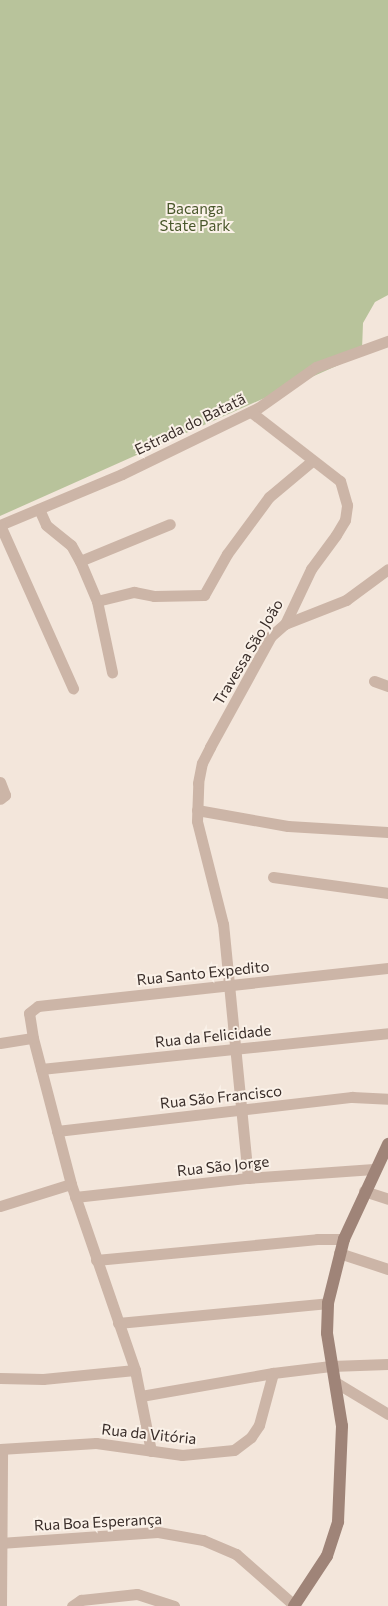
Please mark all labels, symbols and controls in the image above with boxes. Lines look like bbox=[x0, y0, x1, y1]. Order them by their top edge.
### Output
park label: Bacanga State Park bbox=[160, 199, 230, 234]
street label: Estrada do Batatã bbox=[132, 389, 248, 459]
street label: Travessa São João bbox=[209, 596, 287, 708]
street label: Rua Santo Expedito bbox=[136, 957, 270, 989]
street label: Rua da Felicidade bbox=[154, 1021, 272, 1051]
street label: Rua São Francisco bbox=[159, 1082, 283, 1112]
street label: Rua São Jorge bbox=[176, 1152, 270, 1180]
street label: Rua da Vitória bbox=[101, 1420, 197, 1448]
street label: Rua Boa Esperança bbox=[33, 1510, 163, 1534]

